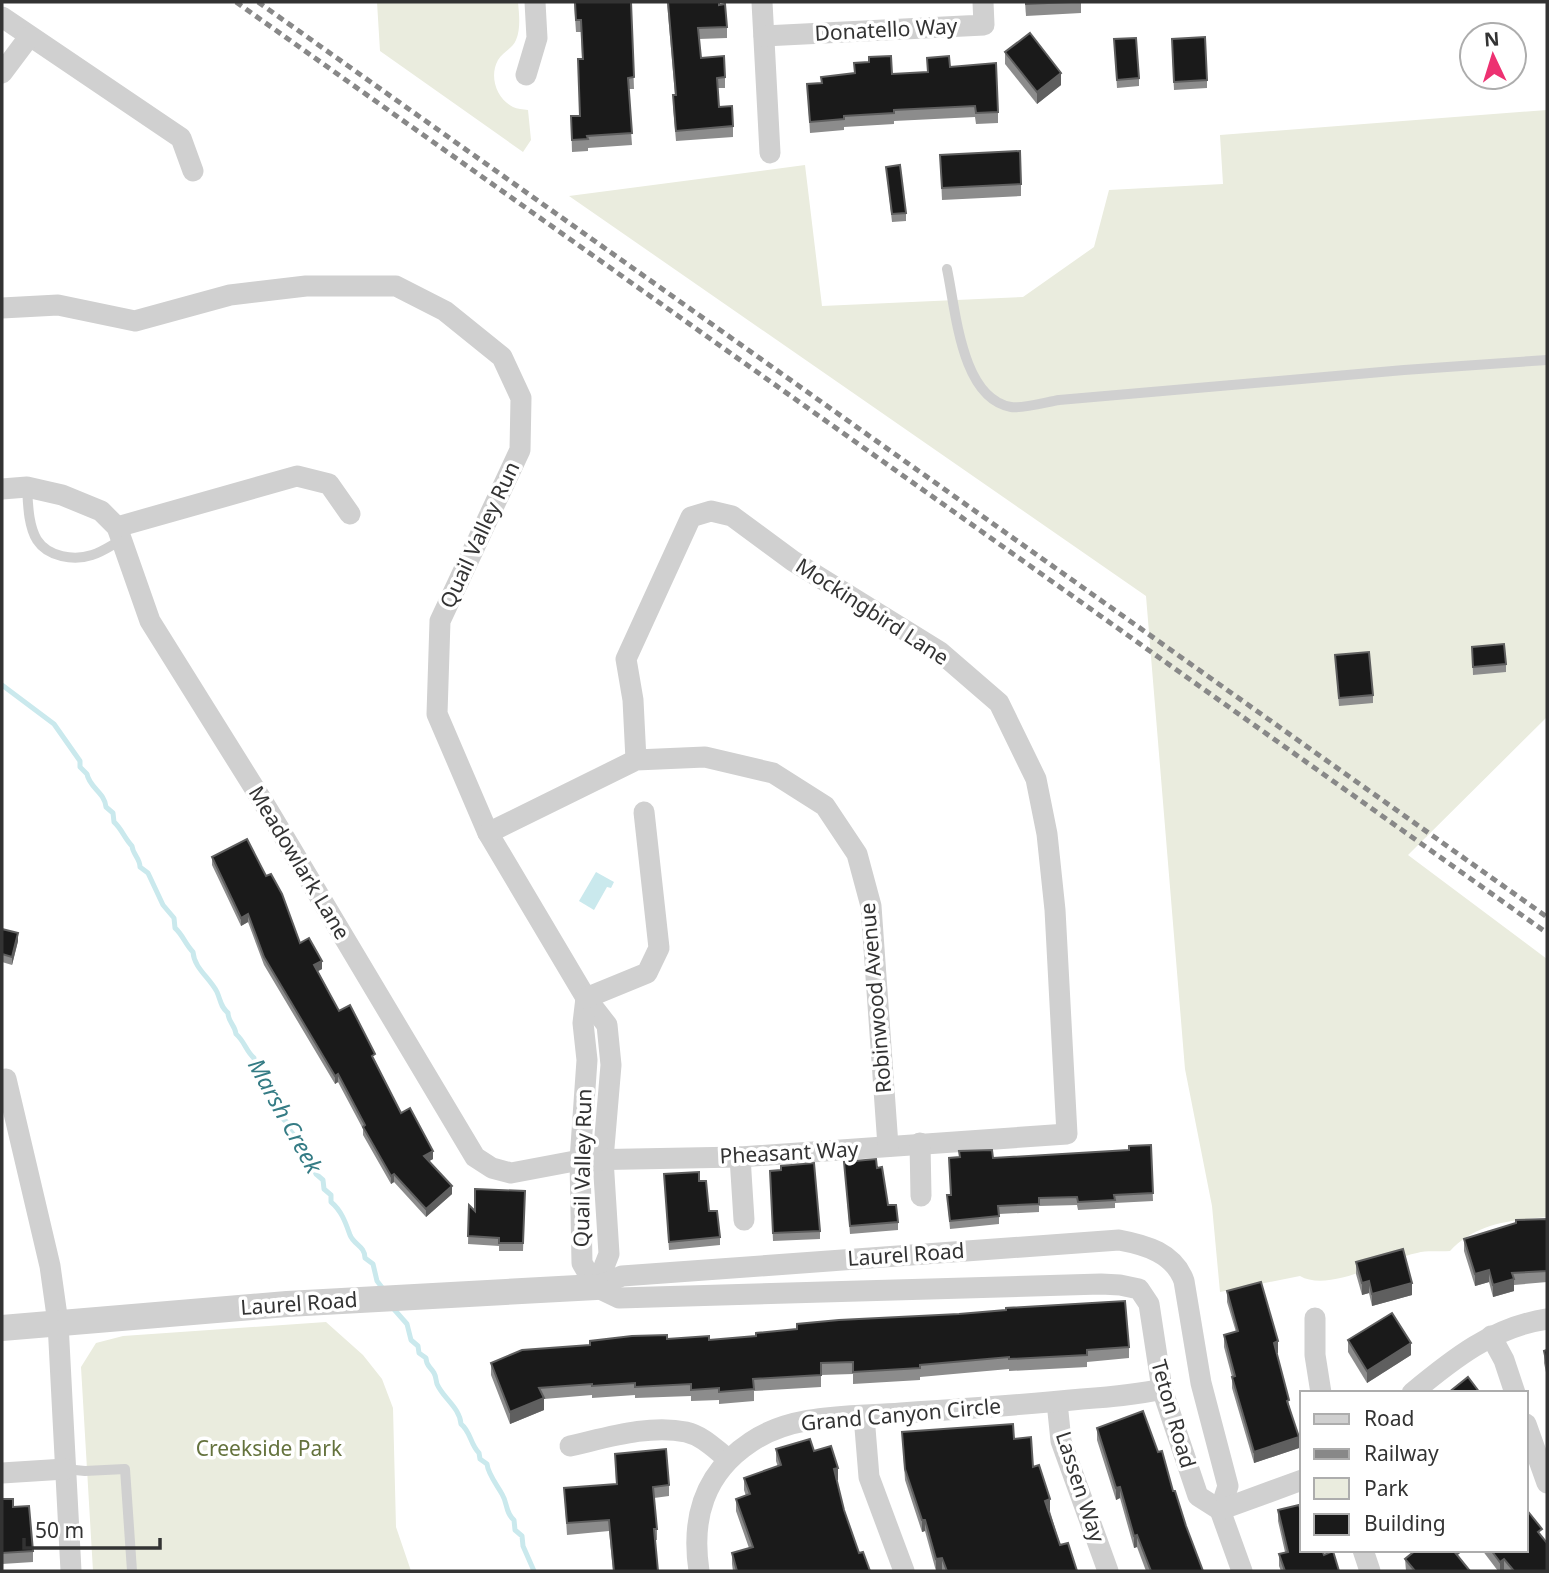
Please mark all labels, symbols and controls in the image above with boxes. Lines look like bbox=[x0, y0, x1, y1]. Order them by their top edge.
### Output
street label: Donatello Way bbox=[814, 11, 958, 47]
north arrow bbox=[1458, 21, 1528, 91]
text: N bbox=[1483, 26, 1500, 53]
street label: Quail Valley Run bbox=[433, 457, 525, 612]
street label: Mockingbird Lane bbox=[791, 551, 954, 671]
street label: Meadowlark Lane bbox=[243, 780, 357, 944]
street label: Robinwood Avenue bbox=[853, 902, 897, 1094]
water label: Marsh Creek bbox=[241, 1052, 332, 1180]
street label: Quail Valley Run bbox=[567, 1088, 597, 1248]
street label: Pheasant Way bbox=[719, 1134, 859, 1170]
street label: Laurel Road bbox=[846, 1236, 965, 1272]
street label: Laurel Road bbox=[239, 1285, 358, 1321]
street label: Teton Road bbox=[1145, 1356, 1203, 1471]
street label: Grand Canyon Circle bbox=[800, 1391, 1002, 1437]
legend bbox=[1300, 1391, 1528, 1552]
text: Road bbox=[1364, 1404, 1414, 1432]
street label: Lassen Way bbox=[1050, 1428, 1112, 1546]
park label: Creekside Park bbox=[196, 1434, 343, 1462]
text: Railway bbox=[1364, 1439, 1439, 1467]
text: Park bbox=[1364, 1474, 1409, 1502]
scale bar bbox=[24, 1506, 161, 1550]
text: Building bbox=[1364, 1509, 1446, 1537]
text: 50 m bbox=[35, 1516, 84, 1544]

